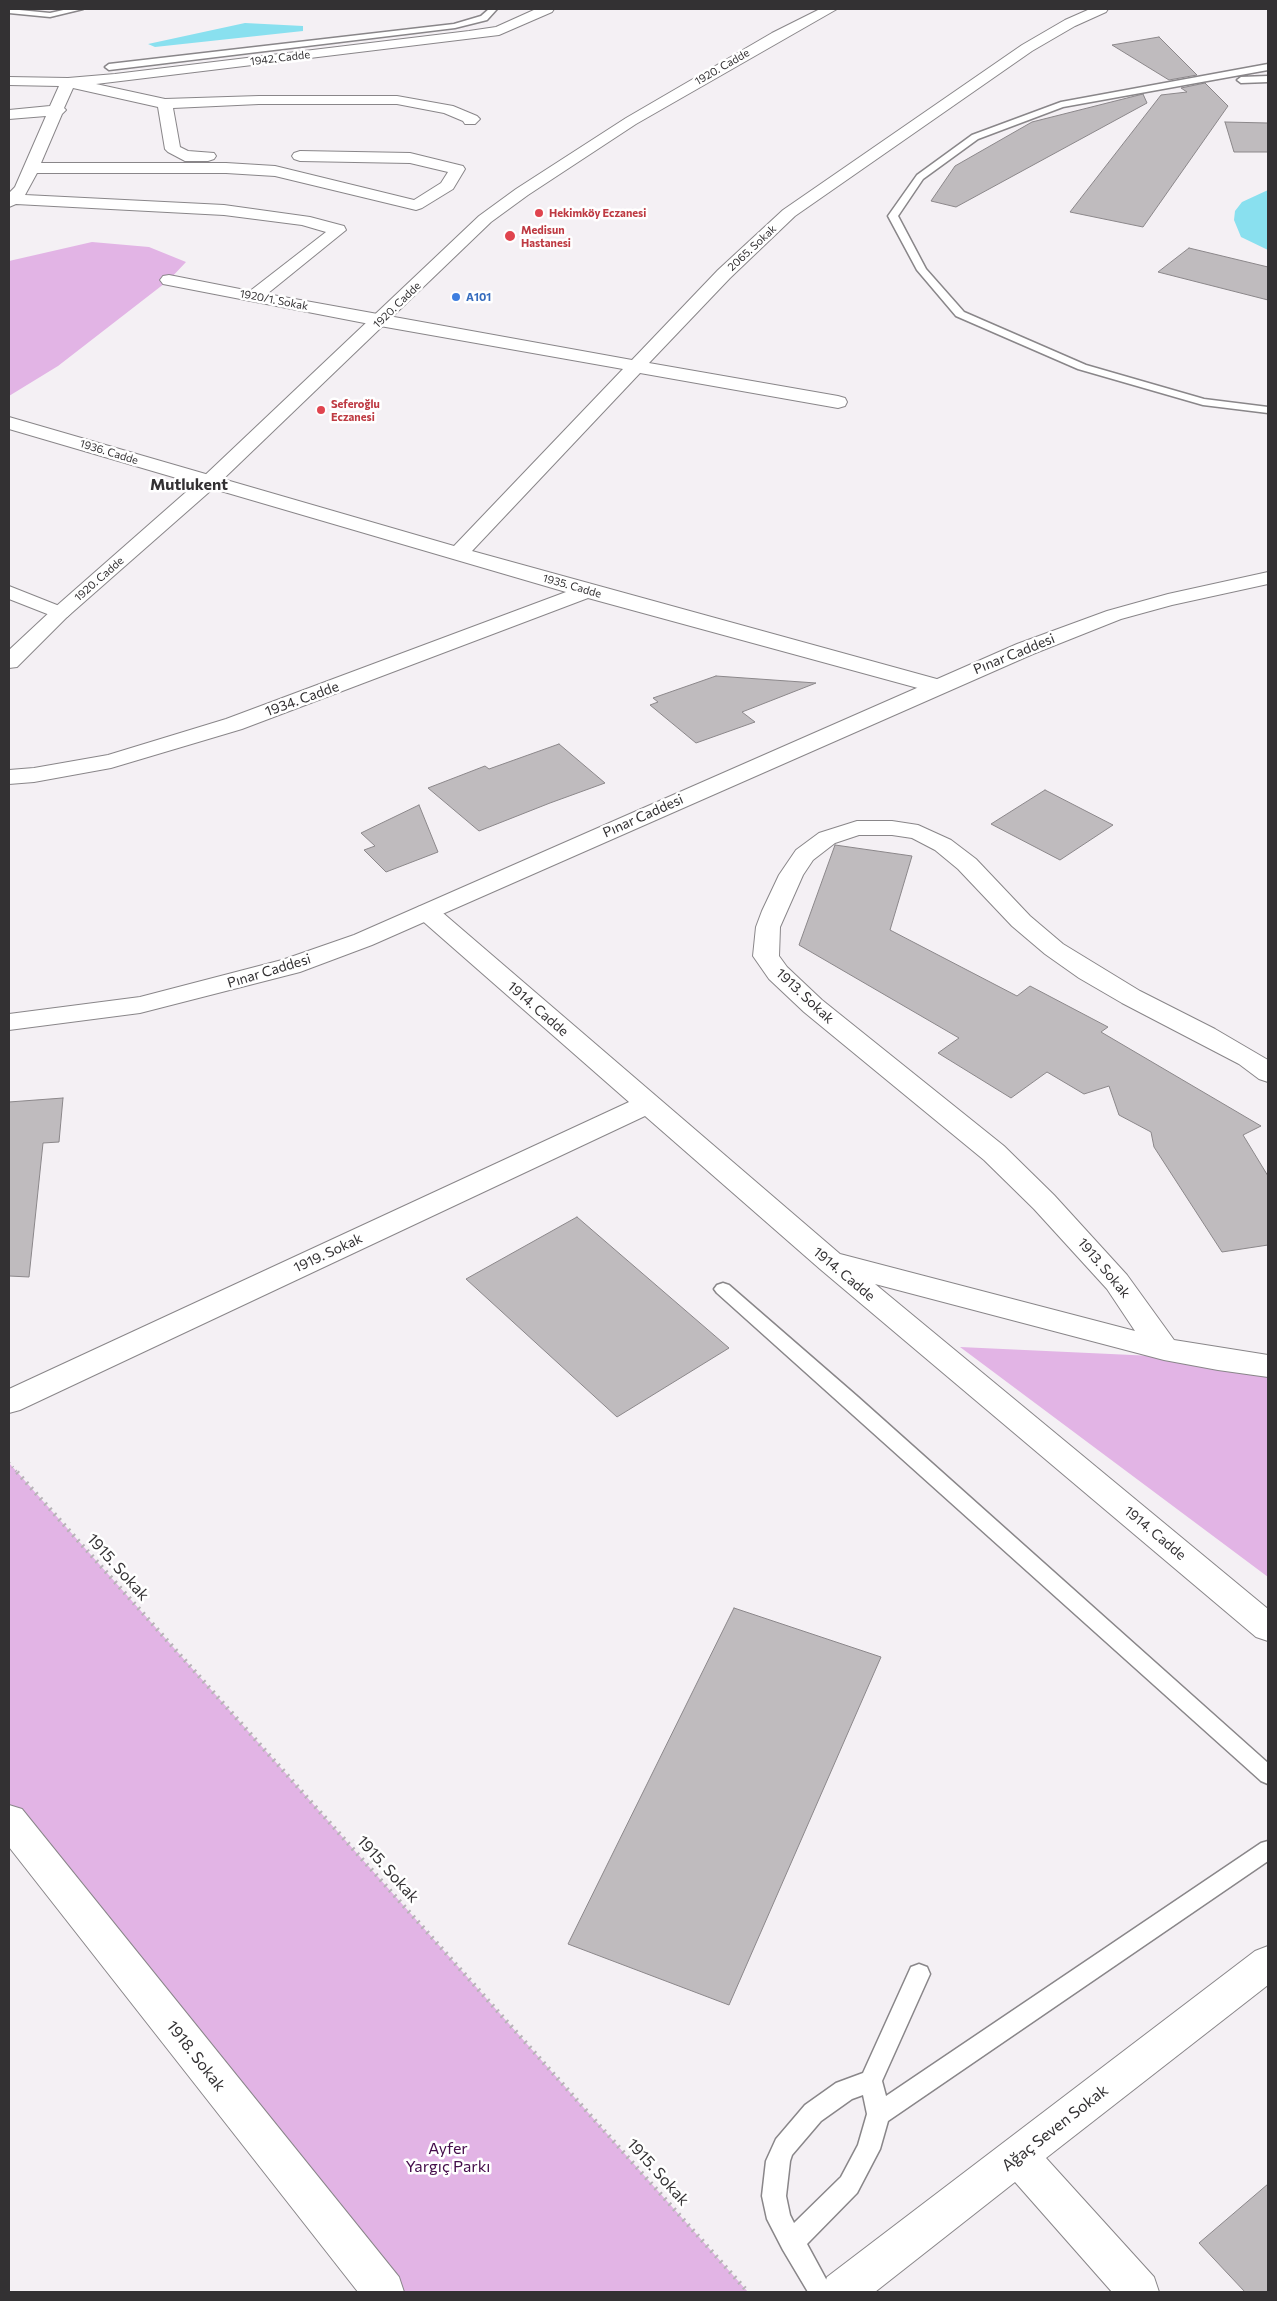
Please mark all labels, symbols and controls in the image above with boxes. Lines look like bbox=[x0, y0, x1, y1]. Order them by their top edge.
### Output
street label: 1920. Cadde bbox=[692, 46, 752, 88]
street label: 1942. Cadde bbox=[249, 48, 311, 68]
place label: Hekimköy Eczanesi bbox=[549, 206, 646, 220]
marker: Hekimköy Eczanesi bbox=[533, 207, 545, 219]
street label: 2065. Sokak bbox=[725, 222, 779, 274]
place label: Medisun Hastanesi bbox=[521, 223, 571, 249]
marker: Medisun Hastanesi bbox=[503, 229, 517, 243]
street label: 1920. Cadde bbox=[371, 279, 423, 331]
street label: 1920/1. Sokak bbox=[239, 287, 309, 313]
place label: A101 bbox=[466, 290, 491, 304]
marker: A101 bbox=[450, 291, 462, 303]
place label: Seferoğlu Eczanesi bbox=[331, 397, 380, 423]
marker: Seferoğlu Eczanesi bbox=[315, 404, 327, 416]
street label: 1936. Cadde bbox=[78, 437, 140, 467]
district label: Mutlukent bbox=[150, 475, 228, 495]
street label: 1920. Cadde bbox=[72, 554, 126, 604]
street label: 1935. Cadde bbox=[541, 571, 603, 601]
street label: Pınar Caddesi bbox=[971, 630, 1057, 678]
street label: 1934. Cadde bbox=[263, 678, 341, 720]
street label: Pınar Caddesi bbox=[600, 791, 686, 841]
street label: Pınar Caddesi bbox=[225, 950, 313, 992]
street label: 1913. Sokak bbox=[772, 965, 838, 1027]
street label: 1914. Cadde bbox=[504, 978, 572, 1040]
street label: 1919. Sokak bbox=[291, 1230, 365, 1276]
street label: 1913. Sokak bbox=[1074, 1235, 1134, 1301]
street label: 1914. Cadde bbox=[810, 1243, 878, 1305]
street label: 1914. Cadde bbox=[1121, 1502, 1189, 1564]
street label: 1915. Sokak bbox=[83, 1529, 153, 1605]
street label: 1915. Sokak bbox=[353, 1831, 423, 1907]
street label: 1918. Sokak bbox=[162, 2017, 230, 2095]
street label: Ağaç Seven Sokak bbox=[998, 2081, 1112, 2175]
street label: 1915. Sokak bbox=[623, 2134, 693, 2210]
park label: Ayfer Yargıç Parkı bbox=[406, 2139, 490, 2177]

